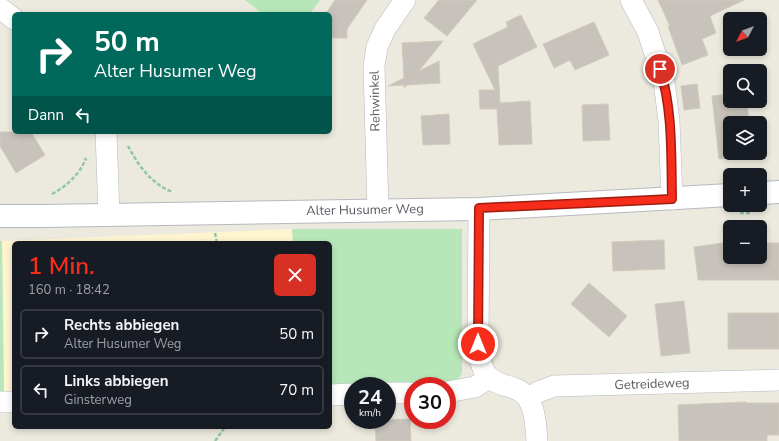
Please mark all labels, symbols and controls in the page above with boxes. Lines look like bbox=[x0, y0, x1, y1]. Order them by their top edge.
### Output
north arrow bbox=[723, 12, 767, 56]
map controls bbox=[723, 12, 767, 264]
text: 50 m bbox=[94, 23, 160, 61]
icon: right bbox=[28, 28, 80, 80]
pin bbox=[643, 52, 677, 86]
icon: arrive bbox=[649, 58, 671, 80]
text: Alter Husumer Weg bbox=[94, 59, 257, 83]
button: search bbox=[723, 64, 767, 108]
street label: Rehwinkel bbox=[365, 70, 385, 132]
icon: left bbox=[72, 104, 94, 126]
text: Dann bbox=[28, 105, 64, 125]
button: layers bbox=[723, 116, 767, 160]
button: + bbox=[723, 168, 767, 212]
street label: Alter Husumer Weg bbox=[306, 200, 424, 220]
button: − bbox=[723, 220, 767, 264]
text: 1 Min. bbox=[28, 250, 95, 282]
button: close bbox=[274, 254, 316, 296]
text: 160 m · 18:42 bbox=[28, 281, 110, 299]
text: Rechts abbiegen bbox=[64, 315, 179, 335]
icon: right bbox=[30, 323, 52, 345]
position arrow bbox=[457, 323, 499, 365]
text: 50 m bbox=[279, 324, 314, 344]
text: Alter Husumer Weg bbox=[64, 335, 181, 353]
text: Links abbiegen bbox=[64, 371, 168, 391]
street label: Getreideweg bbox=[614, 374, 690, 394]
speed limit sign: 30 bbox=[404, 377, 456, 429]
icon: left bbox=[30, 379, 52, 401]
text: 70 m bbox=[279, 380, 314, 400]
text: 24 bbox=[358, 384, 382, 411]
text: Ginsterweg bbox=[64, 391, 132, 409]
text: km/h bbox=[359, 406, 381, 420]

